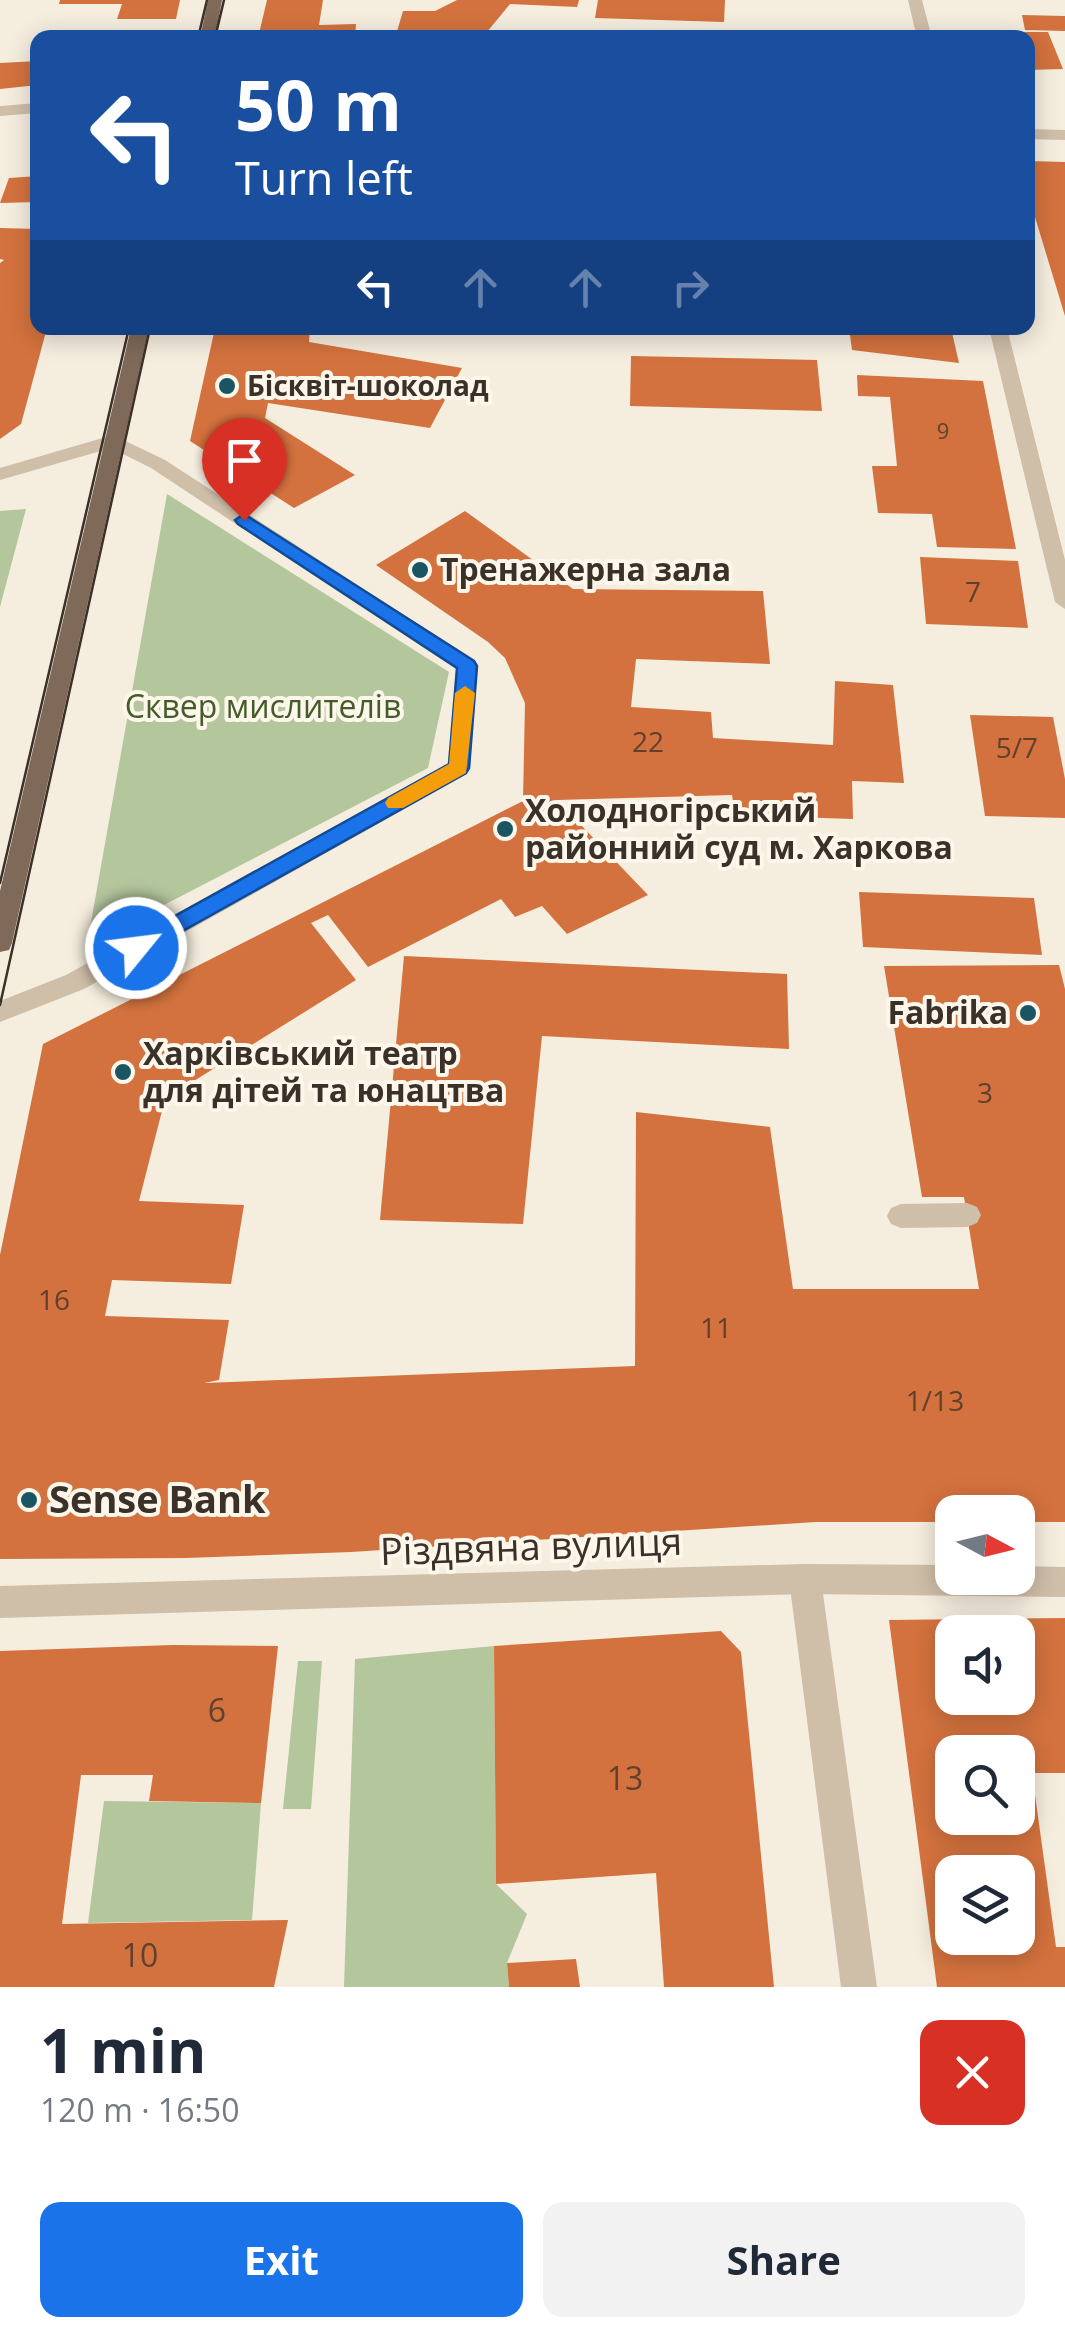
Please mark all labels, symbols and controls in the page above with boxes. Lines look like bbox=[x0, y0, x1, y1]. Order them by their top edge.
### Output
text: 50 m bbox=[235, 56, 402, 152]
icon: left bbox=[70, 70, 200, 200]
text: Turn left bbox=[235, 147, 413, 208]
icon: left bbox=[348, 260, 403, 315]
icon: ahead bbox=[453, 260, 508, 315]
icon: ahead bbox=[558, 260, 613, 315]
icon: right bbox=[663, 260, 718, 315]
place label: Бісквіт-шоколад bbox=[247, 366, 489, 404]
marker: Бісквіт-шоколад bbox=[216, 375, 238, 397]
house number: 9 bbox=[937, 415, 949, 445]
pin bbox=[202, 418, 287, 521]
icon: arrive bbox=[217, 433, 272, 488]
place label: Тренажерна зала bbox=[440, 547, 731, 590]
marker: Тренажерна зала bbox=[409, 559, 431, 581]
house number: 7 bbox=[965, 572, 981, 610]
park label: Сквер мислителів bbox=[125, 684, 401, 727]
house number: 22 bbox=[632, 722, 664, 760]
house number: 5/7 bbox=[996, 728, 1038, 766]
place label: Холодногірський районний суд м. Харкова bbox=[525, 788, 953, 868]
marker: Холодногірський районний суд м. Харкова bbox=[494, 818, 516, 840]
position arrow bbox=[84, 896, 188, 1000]
place label: Fabrika bbox=[887, 990, 1008, 1033]
marker: Fabrika bbox=[1017, 1002, 1039, 1024]
place label: Харківський театр для дітей та юнацтва bbox=[143, 1031, 504, 1111]
marker: Харківський театр для дітей та юнацтва bbox=[112, 1061, 134, 1083]
house number: 3 bbox=[977, 1073, 993, 1111]
house number: 16 bbox=[38, 1280, 70, 1318]
house number: 11 bbox=[700, 1308, 732, 1346]
house number: 1/13 bbox=[906, 1381, 964, 1419]
place label: Sense Bank bbox=[49, 1472, 266, 1524]
marker: Sense Bank bbox=[18, 1489, 40, 1511]
north arrow bbox=[935, 1495, 1035, 1595]
map controls bbox=[935, 1495, 1035, 1955]
street label: Різдвяна вулиця bbox=[379, 1514, 683, 1576]
button: sound bbox=[935, 1615, 1035, 1715]
house number: 6 bbox=[208, 1688, 226, 1731]
button: search bbox=[935, 1735, 1035, 1835]
house number: 13 bbox=[607, 1756, 643, 1799]
button: layers bbox=[935, 1855, 1035, 1955]
house number: 10 bbox=[122, 1933, 158, 1976]
text: 1 min bbox=[40, 2009, 207, 2091]
button: close bbox=[920, 2020, 1025, 2125]
text: 120 m · 16:50 bbox=[40, 2088, 239, 2131]
button: Exit bbox=[40, 2202, 523, 2317]
button: Share bbox=[543, 2202, 1025, 2317]

